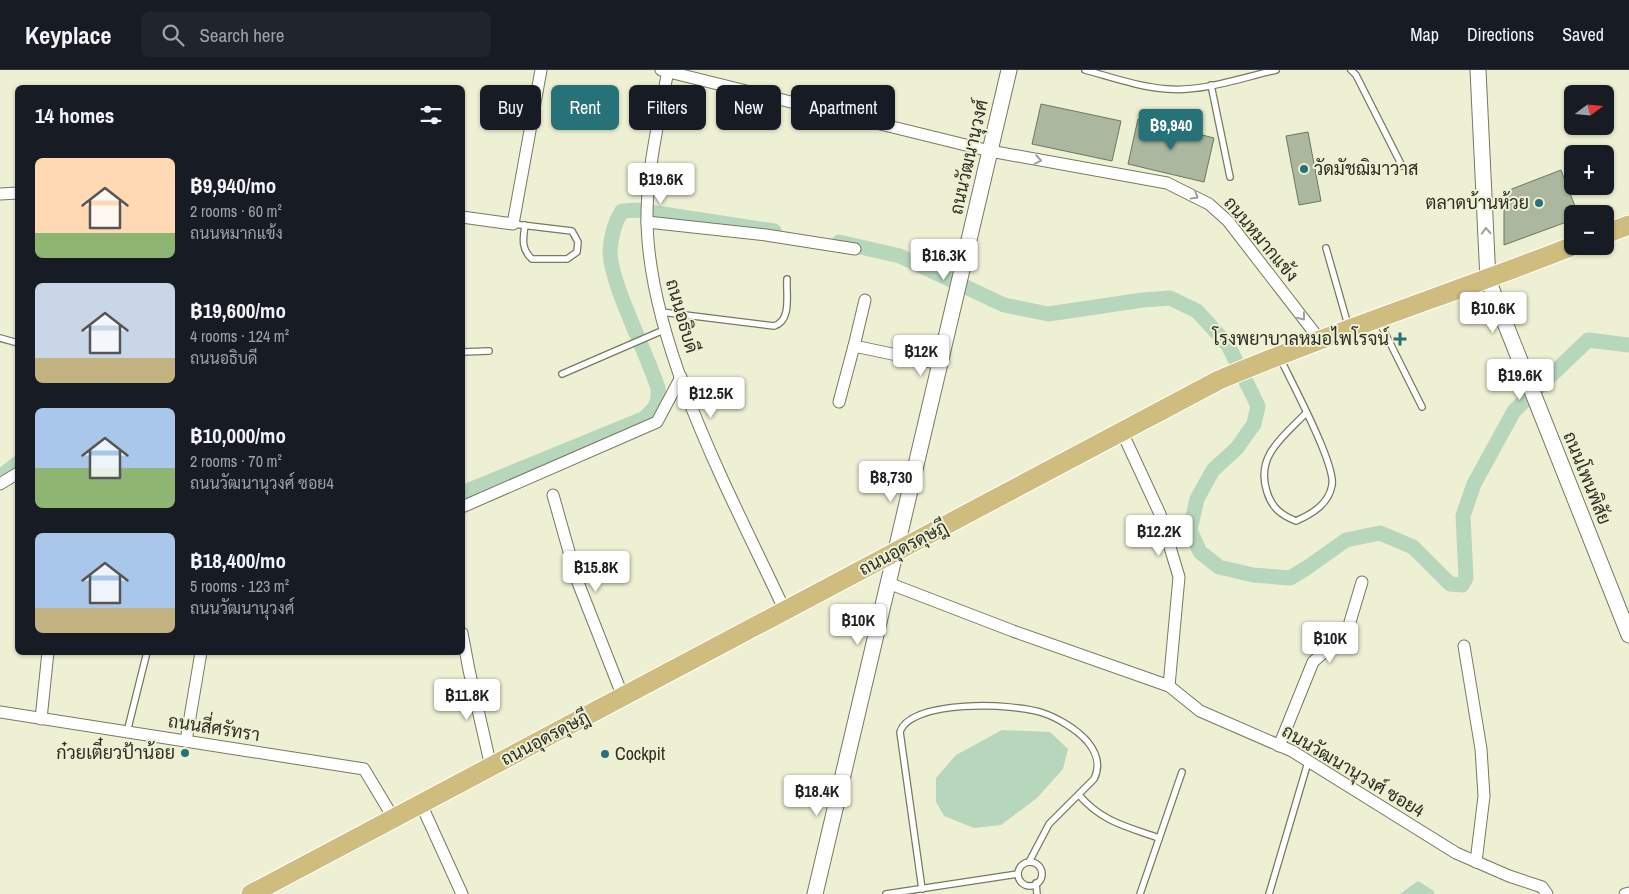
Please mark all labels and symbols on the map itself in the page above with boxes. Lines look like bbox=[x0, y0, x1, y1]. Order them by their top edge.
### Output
north arrow bbox=[1564, 85, 1614, 135]
street label: ถนนวัฒนานุวงศ์ bbox=[943, 97, 994, 217]
pin: ฿9,940 bbox=[1130, 108, 1212, 151]
one-way arrow bbox=[1034, 154, 1042, 164]
place label: วัดมัชฌิมาวาส bbox=[1314, 156, 1419, 181]
pin: ฿19.6K bbox=[620, 162, 702, 205]
marker: วัดมัชฌิมาวาส bbox=[1298, 163, 1310, 175]
one-way arrow bbox=[1190, 190, 1199, 200]
place label: ตลาดบ้านห้วย bbox=[1425, 190, 1529, 215]
street label: ถนนหมากแข้ง bbox=[1218, 191, 1304, 287]
marker: ตลาดบ้านห้วย bbox=[1533, 197, 1545, 209]
one-way arrow bbox=[1480, 227, 1491, 235]
pin: ฿16.3K bbox=[903, 238, 985, 281]
street label: ถนนอธิบดี bbox=[660, 276, 705, 356]
pin: ฿10.6K bbox=[1452, 292, 1534, 334]
one-way arrow bbox=[1296, 311, 1305, 321]
place label: โรงพยาบาลหมอไพโรจน์ bbox=[1211, 326, 1389, 351]
marker: โรงพยาบาลหมอไพโรจน์ bbox=[1393, 332, 1407, 346]
pin: ฿12K bbox=[891, 334, 951, 377]
pin: ฿19.6K bbox=[1479, 358, 1561, 401]
pin: ฿12.5K bbox=[670, 376, 752, 419]
street label: ถนนโพนพิสัย bbox=[1557, 428, 1617, 528]
pin: ฿8,730 bbox=[850, 460, 932, 503]
street label: ถนนอุดรดุษฎี bbox=[854, 514, 952, 581]
pin: ฿12.2K bbox=[1118, 514, 1200, 557]
pin: ฿15.8K bbox=[555, 550, 637, 593]
pin: ฿10K bbox=[828, 604, 888, 646]
pin: ฿10K bbox=[1300, 622, 1360, 664]
pin: ฿11.8K bbox=[426, 678, 508, 721]
street label: ถนนอุดรดุษฎี bbox=[496, 704, 594, 771]
street label: ถนนสี่ศรัทรา bbox=[166, 705, 262, 747]
street label: ถนนวัฒนานุวงศ์ ซอย4 bbox=[1278, 718, 1429, 823]
place label: ก๋วยเตี๋ยวป้าน้อย bbox=[56, 737, 175, 765]
place label: Cockpit bbox=[615, 741, 665, 766]
marker: ก๋วยเตี๋ยวป้าน้อย bbox=[179, 747, 191, 759]
marker: Cockpit bbox=[599, 748, 611, 760]
pin: ฿18.4K bbox=[776, 774, 858, 817]

